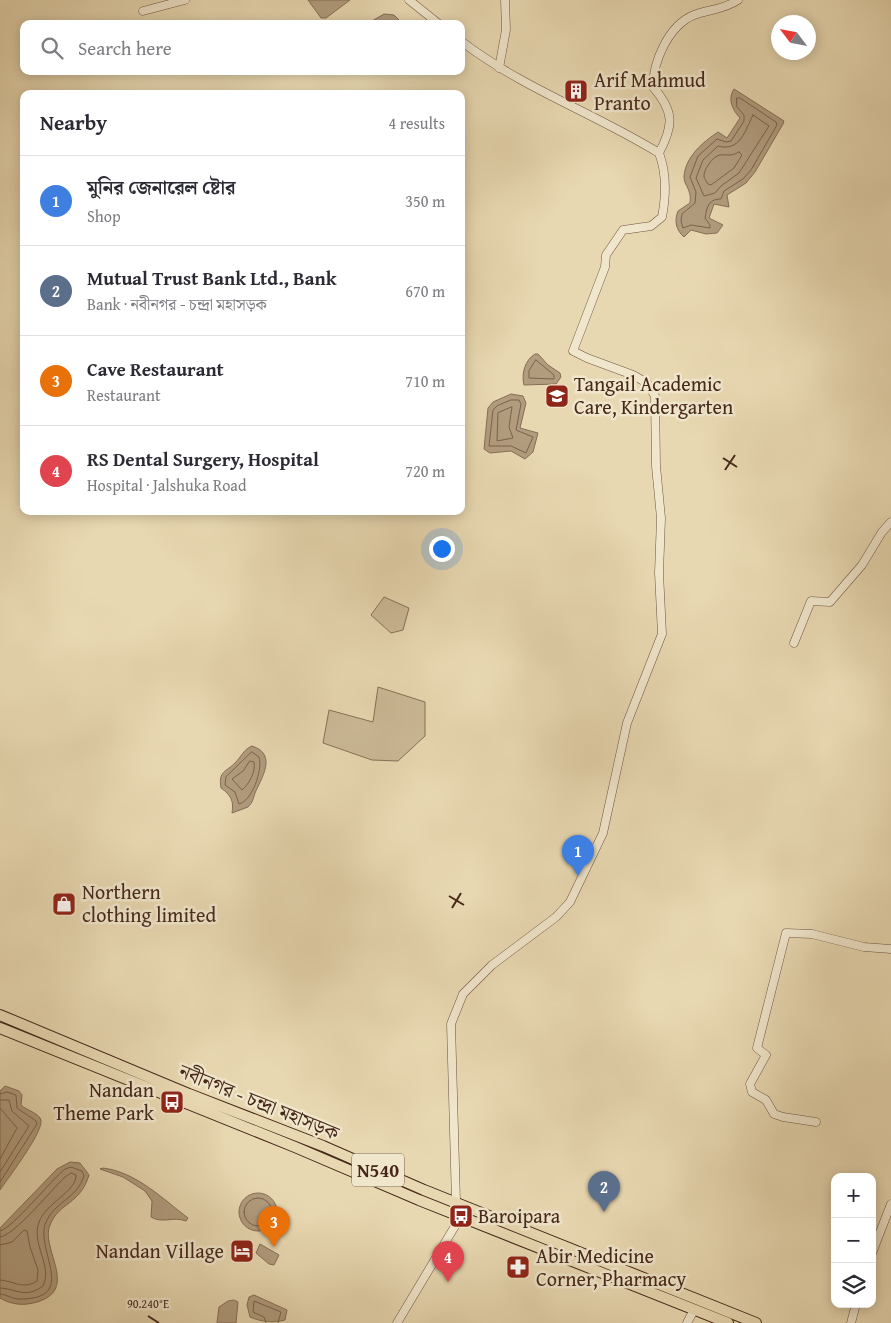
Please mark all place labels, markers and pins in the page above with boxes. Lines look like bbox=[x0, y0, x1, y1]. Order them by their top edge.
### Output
place label: Arif Mahmud Pranto bbox=[594, 65, 706, 117]
building icon: Arif Mahmud Pranto bbox=[563, 78, 589, 104]
place label: Tangail Academic Care, Kindergarten bbox=[574, 369, 733, 421]
school or university icon: Tangail Academic Care, Kindergarten bbox=[544, 383, 570, 409]
pin: 1 bbox=[562, 835, 594, 876]
place label: Northern clothing limited bbox=[82, 877, 217, 929]
shop icon: Northern clothing limited bbox=[51, 891, 77, 917]
place label: Nandan Theme Park bbox=[53, 1075, 155, 1127]
bus stop icon: Nandan Theme Park bbox=[159, 1089, 185, 1115]
pin: 2 bbox=[588, 1171, 620, 1212]
place label: Baroipara bbox=[478, 1201, 561, 1230]
bus stop icon: Baroipara bbox=[448, 1203, 474, 1229]
pin: 3 bbox=[258, 1206, 290, 1247]
place label: Nandan Village bbox=[96, 1236, 224, 1265]
hotel icon: Nandan Village bbox=[229, 1238, 255, 1264]
pin: 4 bbox=[432, 1241, 464, 1282]
place label: Abir Medicine Corner, Pharmacy bbox=[536, 1241, 686, 1293]
pharmacy icon: Abir Medicine Corner, Pharmacy bbox=[505, 1254, 531, 1280]

